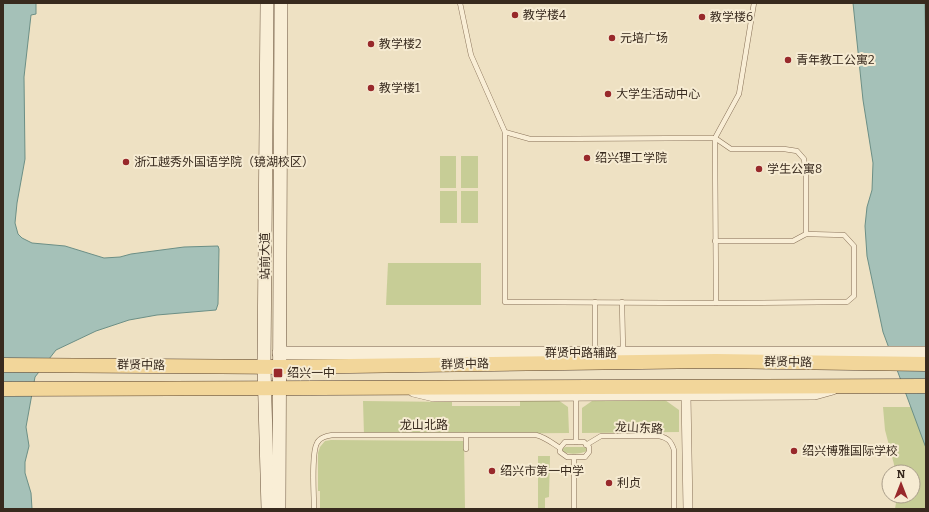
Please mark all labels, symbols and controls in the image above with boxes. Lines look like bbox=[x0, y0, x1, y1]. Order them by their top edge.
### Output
place label: 教学楼4 bbox=[523, 8, 566, 22]
marker: 教学楼4 bbox=[510, 10, 520, 20]
place label: 教学楼6 bbox=[710, 10, 753, 24]
marker: 教学楼6 bbox=[697, 12, 707, 22]
place label: 元培广场 bbox=[620, 31, 668, 45]
marker: 元培广场 bbox=[607, 33, 617, 43]
place label: 教学楼2 bbox=[379, 37, 422, 51]
marker: 教学楼2 bbox=[366, 39, 376, 49]
place label: 青年教工公寓2 bbox=[796, 53, 875, 67]
marker: 青年教工公寓2 bbox=[783, 55, 793, 65]
place label: 教学楼1 bbox=[379, 81, 420, 95]
marker: 教学楼1 bbox=[366, 83, 376, 93]
place label: 大学生活动中心 bbox=[616, 87, 700, 101]
marker: 大学生活动中心 bbox=[603, 89, 613, 99]
place label: 绍兴理工学院 bbox=[595, 151, 667, 165]
marker: 绍兴理工学院 bbox=[582, 153, 592, 163]
place label: 浙江越秀外国语学院（镜湖校区） bbox=[134, 155, 314, 169]
marker: 浙江越秀外国语学院（镜湖校区） bbox=[121, 157, 131, 167]
place label: 学生公寓8 bbox=[767, 162, 822, 176]
marker: 学生公寓8 bbox=[754, 164, 764, 174]
street label: 站前大道 bbox=[258, 232, 272, 280]
street label: 群贤中路辅路 bbox=[545, 346, 617, 360]
street label: 群贤中路 bbox=[764, 355, 812, 369]
street label: 群贤中路 bbox=[441, 357, 489, 371]
street label: 群贤中路 bbox=[117, 358, 165, 372]
place label: 绍兴一中 bbox=[287, 366, 335, 380]
marker: 绍兴一中 bbox=[272, 367, 284, 379]
street label: 龙山北路 bbox=[400, 418, 448, 432]
street label: 龙山东路 bbox=[615, 420, 663, 436]
place label: 绍兴博雅国际学校 bbox=[802, 444, 898, 458]
marker: 绍兴博雅国际学校 bbox=[789, 446, 799, 456]
place label: 绍兴市第一中学 bbox=[500, 464, 584, 478]
north arrow bbox=[881, 464, 921, 504]
marker: 绍兴市第一中学 bbox=[487, 466, 497, 476]
text: N bbox=[897, 468, 906, 481]
place label: 利贞 bbox=[617, 476, 641, 490]
marker: 利贞 bbox=[604, 478, 614, 488]

